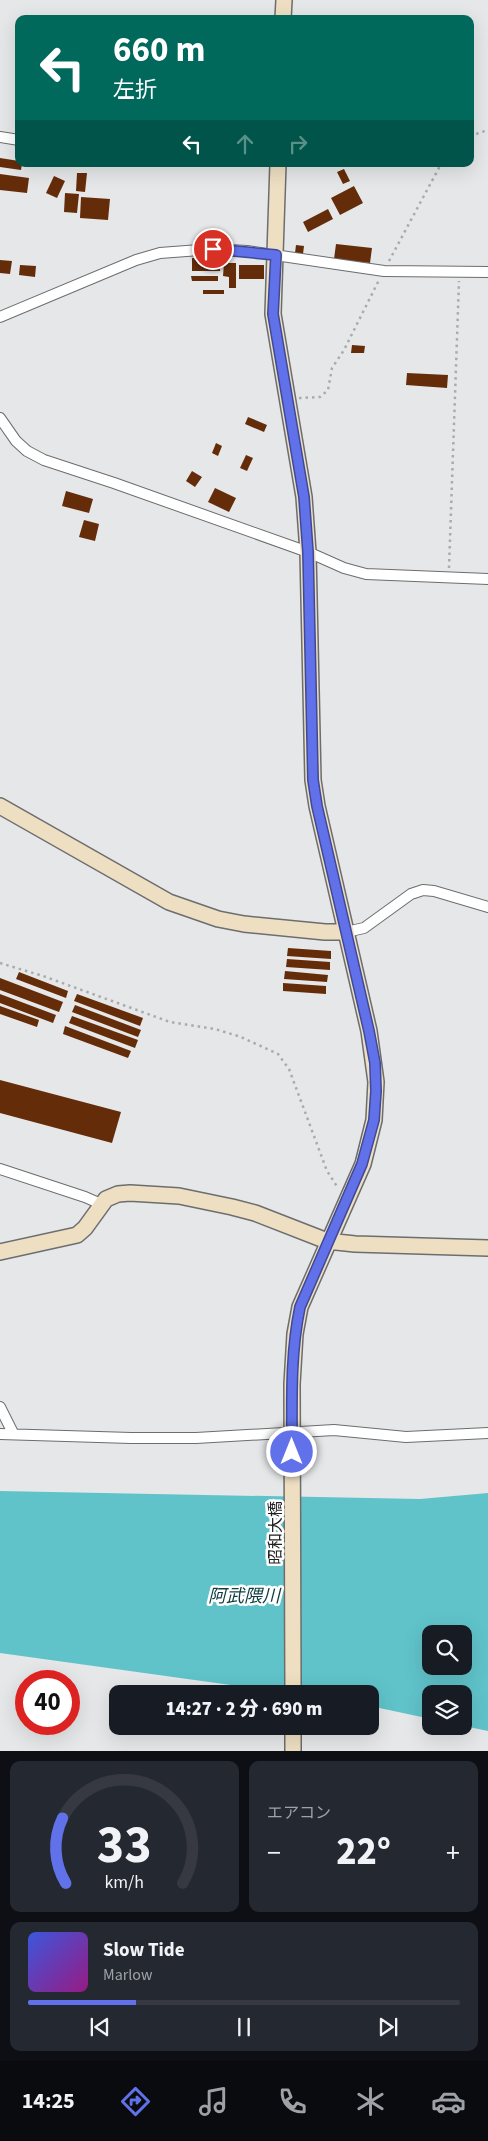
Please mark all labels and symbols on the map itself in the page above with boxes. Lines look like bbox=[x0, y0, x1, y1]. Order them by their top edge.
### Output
pin bbox=[192, 228, 234, 270]
position arrow bbox=[265, 1425, 317, 1477]
street label: 昭和大橋 bbox=[265, 1501, 287, 1565]
water label: 阿武隈川 bbox=[208, 1584, 282, 1609]
speed limit sign: 40 bbox=[15, 1670, 80, 1735]

